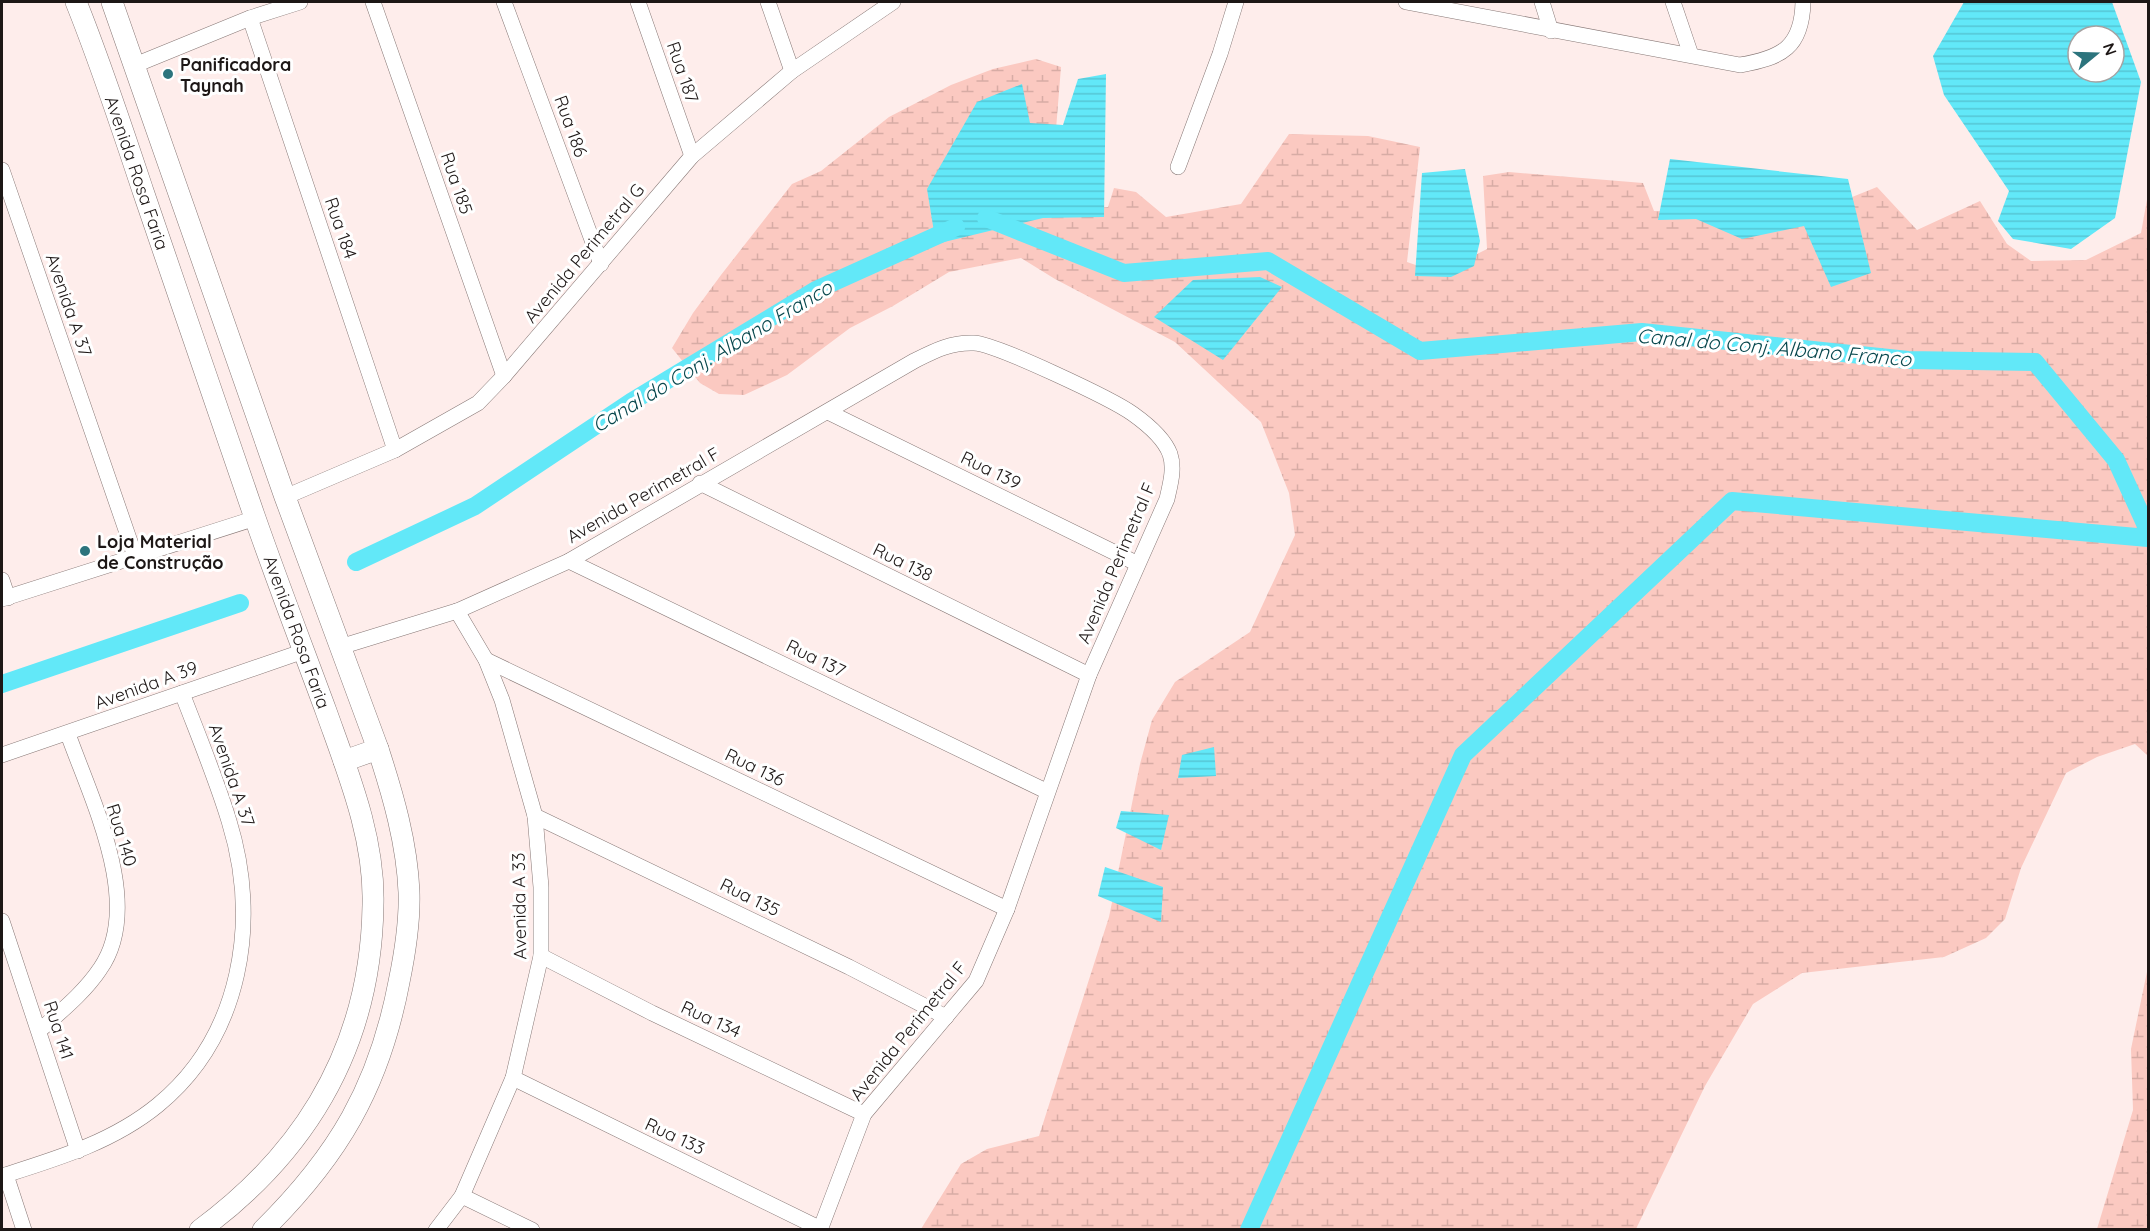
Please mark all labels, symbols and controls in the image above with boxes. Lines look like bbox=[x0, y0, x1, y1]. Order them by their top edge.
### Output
north arrow bbox=[2066, 24, 2126, 84]
street label: Rua 187 bbox=[662, 38, 704, 106]
text: N bbox=[2099, 40, 2122, 58]
place label: Panificadora Taynah bbox=[180, 53, 291, 97]
marker: Panificadora Taynah bbox=[161, 67, 175, 81]
street label: Rua 186 bbox=[549, 92, 593, 160]
street label: Avenida Rosa Faria bbox=[100, 93, 174, 253]
street label: Rua 185 bbox=[436, 149, 478, 217]
street label: Avenida Perimetral G bbox=[519, 179, 649, 327]
street label: Rua 184 bbox=[320, 194, 362, 262]
street label: Avenida A 37 bbox=[41, 251, 97, 359]
water label: Canal do Conj. Albano Franco bbox=[588, 274, 837, 438]
water label: Canal do Conj. Albano Franco bbox=[1636, 323, 1913, 372]
street label: Avenida Perimetral F bbox=[562, 442, 724, 548]
street label: Rua 139 bbox=[957, 446, 1025, 494]
street label: Avenida Perimetral F bbox=[1072, 479, 1160, 647]
place label: Loja Material de Construção bbox=[97, 530, 224, 574]
street label: Rua 138 bbox=[869, 538, 937, 586]
marker: Loja Material de Construção bbox=[78, 544, 92, 558]
street label: Avenida Rosa Faria bbox=[259, 552, 335, 712]
street label: Rua 137 bbox=[783, 634, 849, 682]
street label: Avenida A 39 bbox=[91, 656, 201, 714]
street label: Avenida A 37 bbox=[204, 721, 260, 829]
street label: Rua 136 bbox=[721, 743, 789, 791]
street label: Rua 140 bbox=[102, 801, 142, 869]
street label: Avenida A 33 bbox=[507, 852, 531, 960]
street label: Rua 135 bbox=[716, 873, 784, 921]
street label: Avenida Perimetral F bbox=[845, 957, 971, 1105]
street label: Rua 134 bbox=[677, 995, 745, 1043]
street label: Rua 141 bbox=[39, 998, 79, 1062]
street label: Rua 133 bbox=[641, 1112, 709, 1160]

